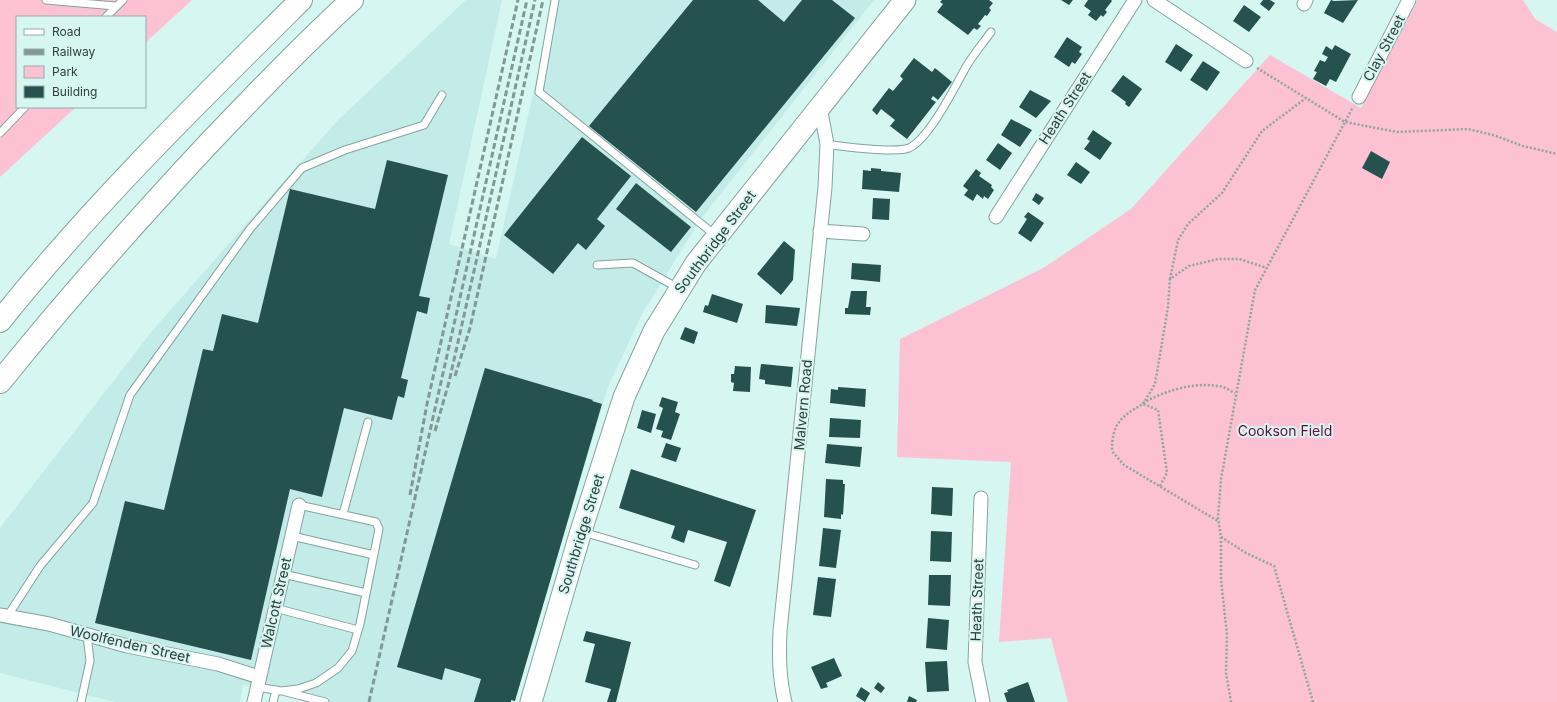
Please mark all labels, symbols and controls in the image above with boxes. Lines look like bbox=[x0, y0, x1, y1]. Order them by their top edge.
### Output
street label: Clay Street bbox=[1359, 11, 1408, 84]
legend bbox=[16, 16, 146, 108]
text: Road bbox=[52, 24, 81, 39]
text: Railway bbox=[52, 44, 96, 59]
text: Park bbox=[52, 64, 78, 79]
street label: Heath Street bbox=[1035, 68, 1095, 147]
text: Building bbox=[52, 84, 97, 99]
street label: Southbridge Street bbox=[670, 186, 759, 297]
street label: Malvern Road bbox=[790, 359, 815, 451]
park label: Cookson Field bbox=[1238, 422, 1332, 439]
street label: Southbridge Street bbox=[554, 471, 607, 596]
street label: Walcott Street bbox=[257, 555, 294, 650]
street label: Heath Street bbox=[967, 558, 986, 642]
street label: Woolfenden Street bbox=[68, 621, 192, 666]

